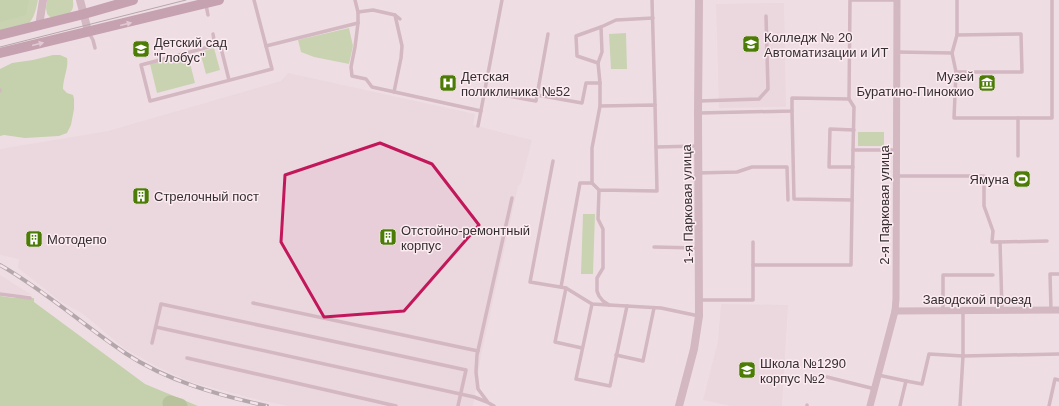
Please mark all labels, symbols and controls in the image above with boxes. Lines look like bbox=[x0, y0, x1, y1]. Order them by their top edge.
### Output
one-way arrow bbox=[120, 20, 132, 26]
place label: Колледж № 20 Автоматизации и ИТ bbox=[764, 30, 888, 60]
school or university icon: Колледж № 20 Автоматизации и ИТ bbox=[741, 34, 761, 54]
place label: Детский сад "Глобус" bbox=[154, 35, 227, 65]
school or university icon: Детский сад "Глобус" bbox=[131, 39, 151, 59]
one-way arrow bbox=[32, 41, 44, 47]
place label: Детская поликлиника №52 bbox=[461, 69, 570, 99]
place label: Музей Буратино-Пиноккио bbox=[856, 69, 974, 99]
hospital icon: Детская поликлиника №52 bbox=[438, 73, 458, 93]
museum icon: Музей Буратино-Пиноккио bbox=[977, 73, 997, 93]
street label: 1-я Парковая улица bbox=[679, 143, 696, 264]
street label: 2-я Парковая улица bbox=[877, 145, 892, 265]
sports icon: Ямуна bbox=[1012, 169, 1032, 189]
place label: Ямуна bbox=[970, 172, 1010, 187]
building icon: Стрелочный пост bbox=[131, 186, 151, 206]
place label: Стрелочный пост bbox=[154, 189, 259, 204]
place label: Отстойно-ремонтный корпус bbox=[401, 223, 530, 253]
building icon: Отстойно-ремонтный корпус bbox=[378, 227, 398, 247]
building icon: Мотодепо bbox=[24, 229, 44, 249]
place label: Мотодепо bbox=[47, 232, 107, 247]
street label: Заводской проезд bbox=[923, 292, 1032, 307]
place label: Школа №1290 корпус №2 bbox=[760, 356, 846, 386]
school or university icon: Школа №1290 корпус №2 bbox=[737, 360, 757, 380]

